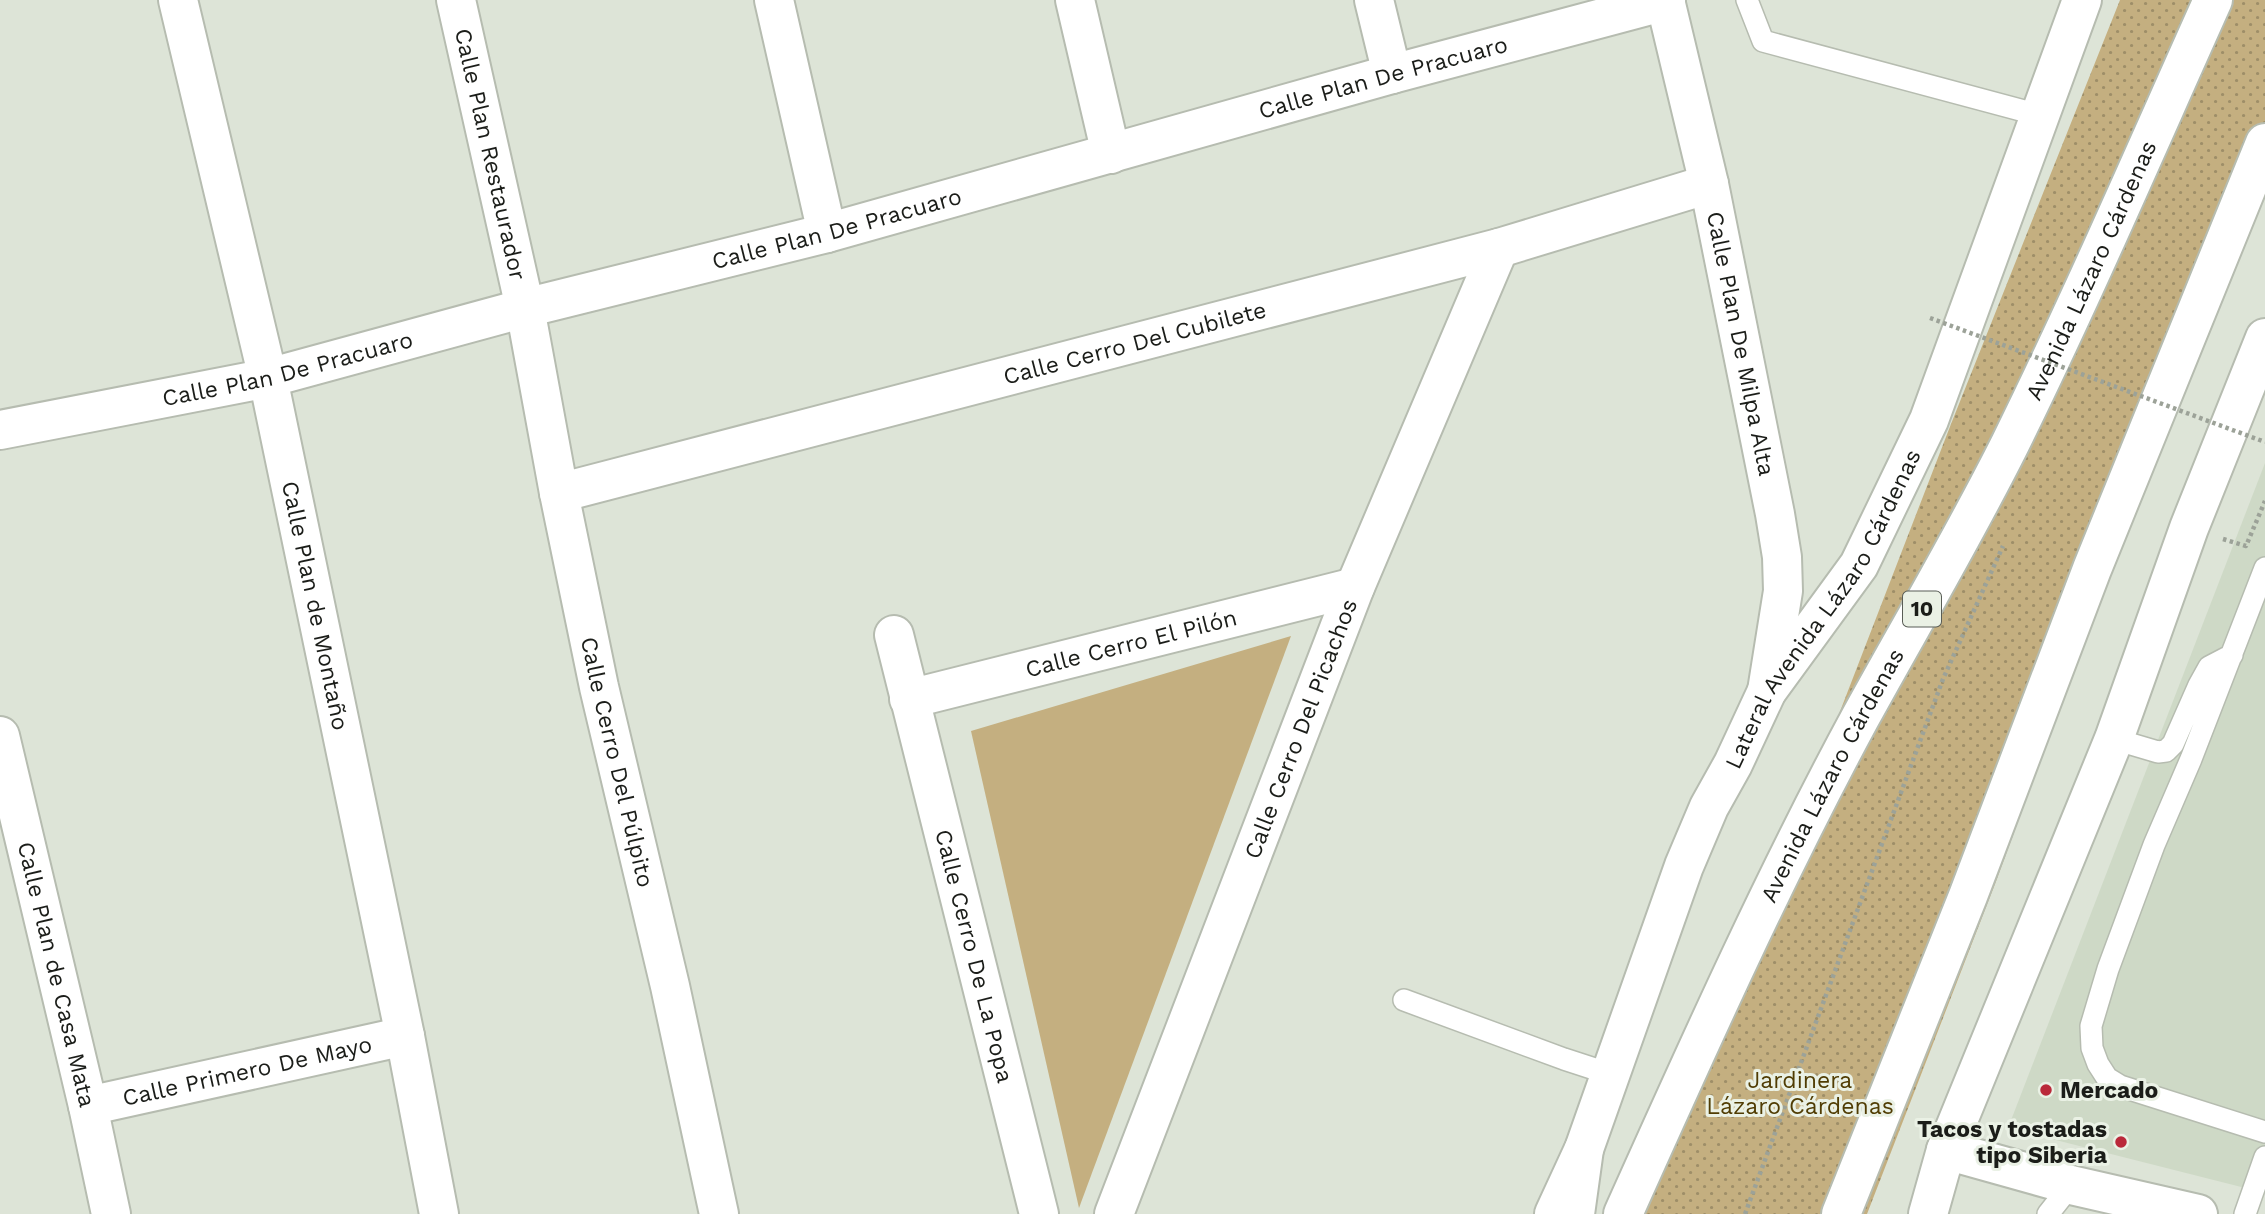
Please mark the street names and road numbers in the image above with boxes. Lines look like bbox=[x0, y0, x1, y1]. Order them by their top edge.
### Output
street label: Calle Plan Restaurador bbox=[449, 26, 531, 283]
street label: Calle Plan De Pracuaro bbox=[1256, 31, 1511, 125]
street label: Avenida Lázaro Cárdenas bbox=[2020, 137, 2163, 405]
street label: Calle Plan De Pracuaro bbox=[709, 183, 965, 275]
street label: Calle Plan De Milpa Alta bbox=[1701, 209, 1780, 478]
street label: Calle Cerro Del Cubilete bbox=[1001, 296, 1269, 391]
street label: Calle Plan De Pracuaro bbox=[160, 326, 416, 412]
street label: Lateral Avenida Lázaro Cárdenas bbox=[1719, 442, 1927, 776]
street label: Calle Plan de Montaño bbox=[276, 479, 354, 733]
road number: 10 bbox=[1903, 592, 1941, 626]
street label: Calle Cerro Del Picachos bbox=[1239, 595, 1363, 863]
street label: Calle Cerro El Pilón bbox=[1023, 604, 1240, 683]
street label: Calle Cerro Del Púlpito bbox=[575, 634, 659, 890]
street label: Avenida Lázaro Cárdenas bbox=[1754, 645, 1912, 907]
street label: Calle Cerro De La Popa bbox=[929, 827, 1019, 1086]
street label: Calle Plan de Casa Mata bbox=[12, 839, 101, 1110]
street label: Calle Primero De Mayo bbox=[120, 1031, 375, 1112]

